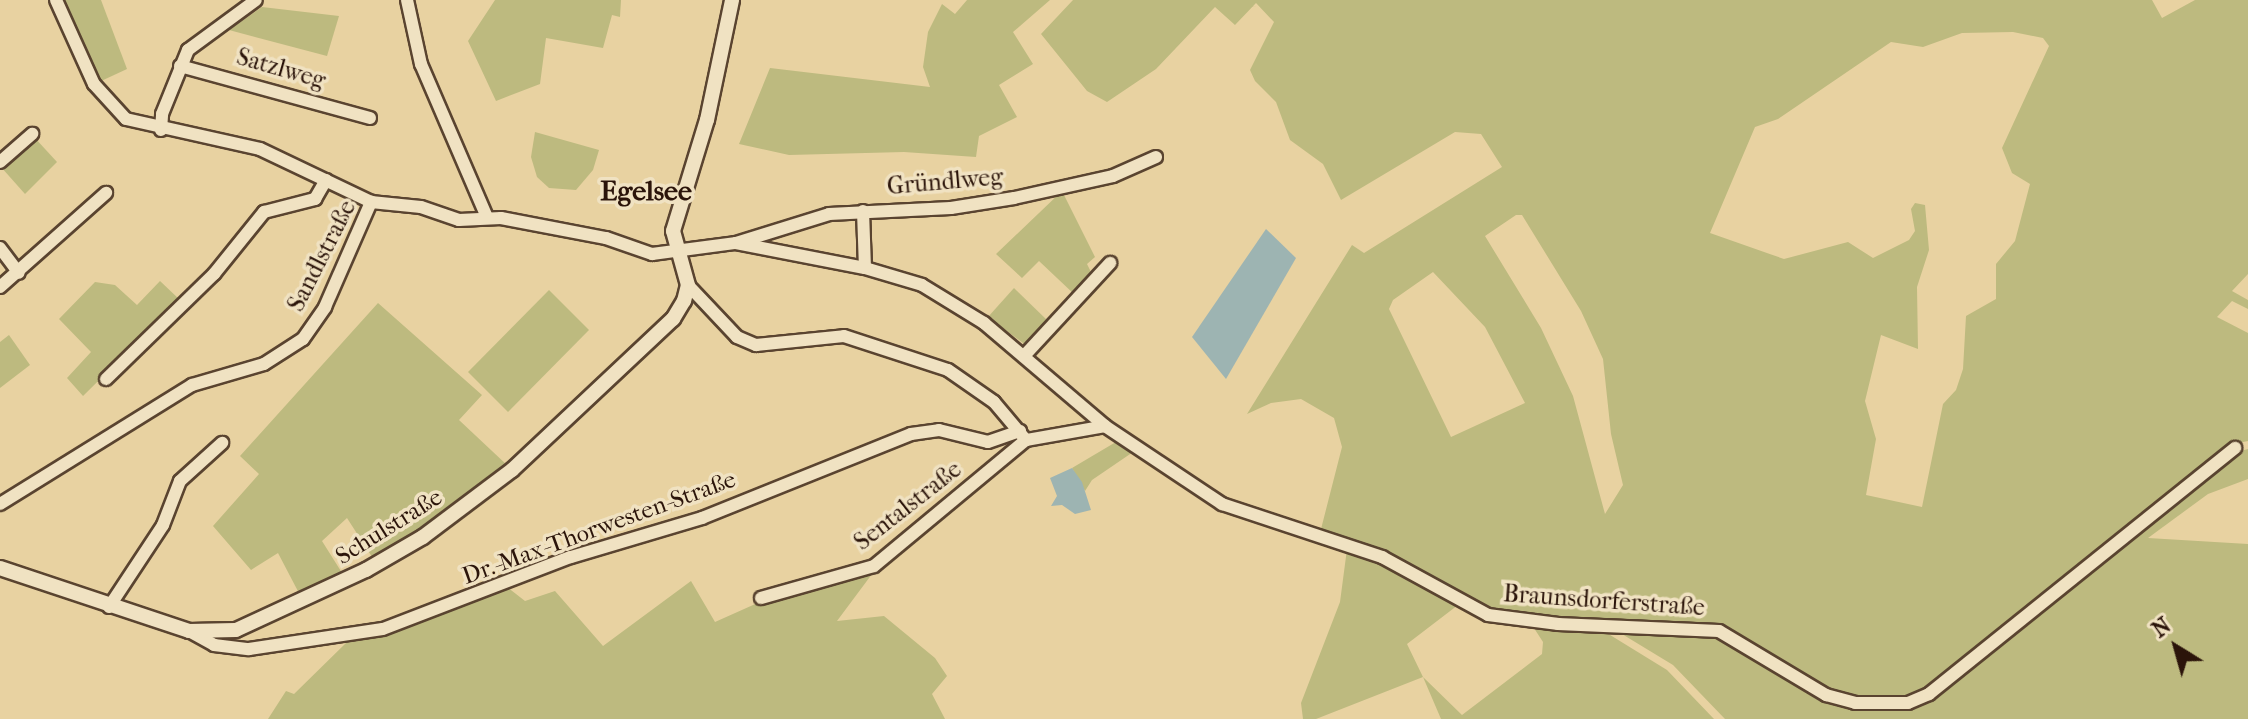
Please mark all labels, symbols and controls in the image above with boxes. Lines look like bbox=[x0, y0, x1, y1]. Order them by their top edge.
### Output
street label: Satzlweg bbox=[233, 43, 329, 95]
street label: Gründlweg bbox=[886, 163, 1004, 201]
district label: Egelsee bbox=[600, 174, 692, 208]
street label: Sandlstraße bbox=[282, 196, 362, 316]
street label: Sentalstraße bbox=[849, 455, 967, 557]
street label: Dr.-Max-Thorwesten-Straße bbox=[458, 465, 740, 591]
street label: Schulstraße bbox=[330, 483, 448, 571]
street label: Braunsdorferstraße bbox=[1502, 580, 1706, 622]
north arrow bbox=[2136, 607, 2216, 687]
text: N bbox=[2147, 612, 2176, 643]

